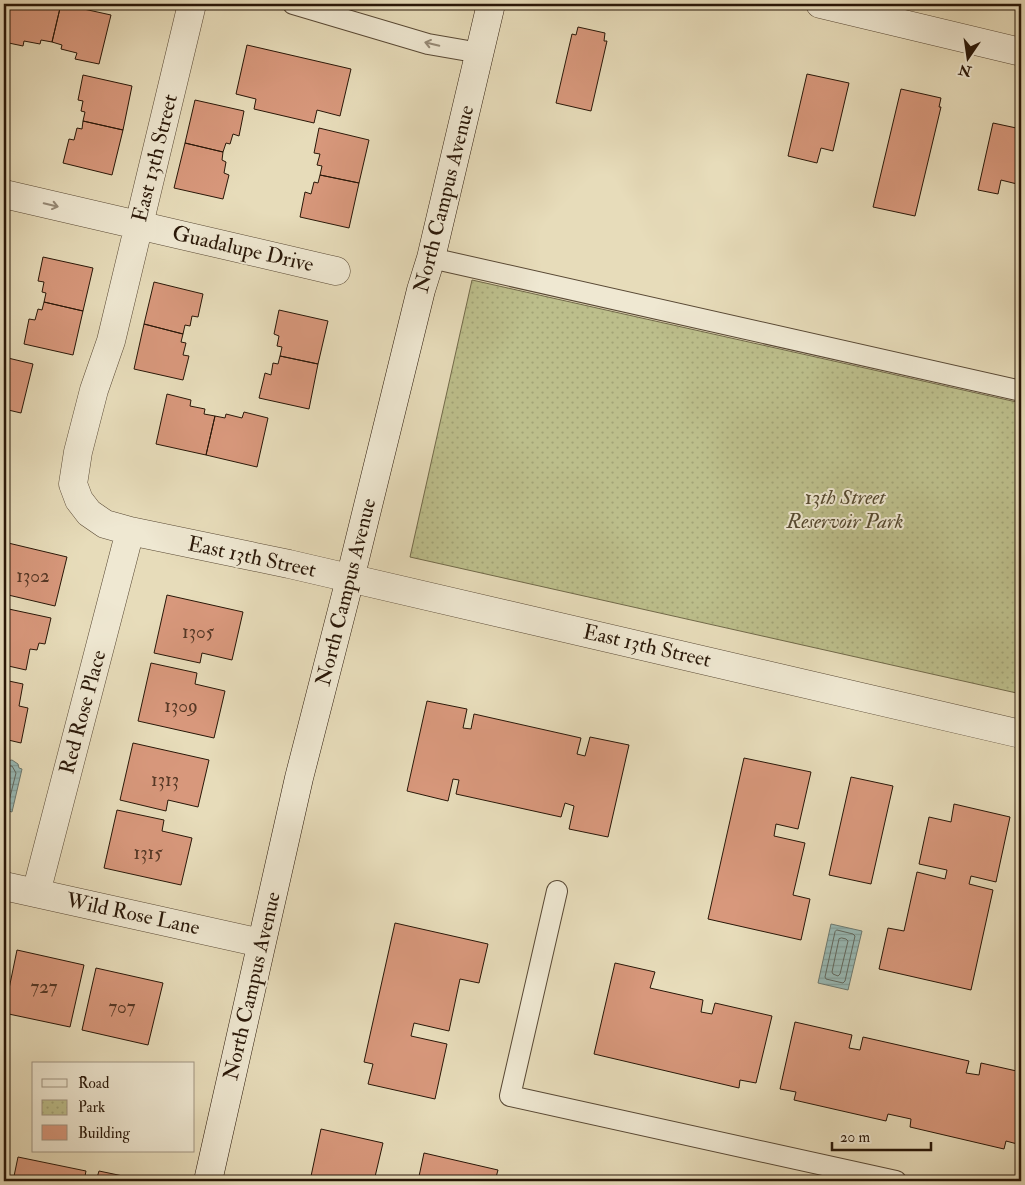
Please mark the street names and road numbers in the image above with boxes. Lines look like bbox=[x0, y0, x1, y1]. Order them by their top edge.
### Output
street label: East 13th Street bbox=[126, 91, 184, 225]
street label: North Campus Avenue bbox=[408, 102, 480, 296]
street label: Guadalupe Drive bbox=[170, 220, 316, 278]
street label: North Campus Avenue bbox=[310, 495, 382, 689]
street label: East 13th Street bbox=[185, 530, 319, 584]
street label: East 13th Street bbox=[580, 618, 714, 674]
street label: Red Rose Place bbox=[53, 647, 113, 777]
street label: Wild Rose Lane bbox=[63, 886, 202, 941]
street label: North Campus Avenue bbox=[217, 889, 287, 1083]

